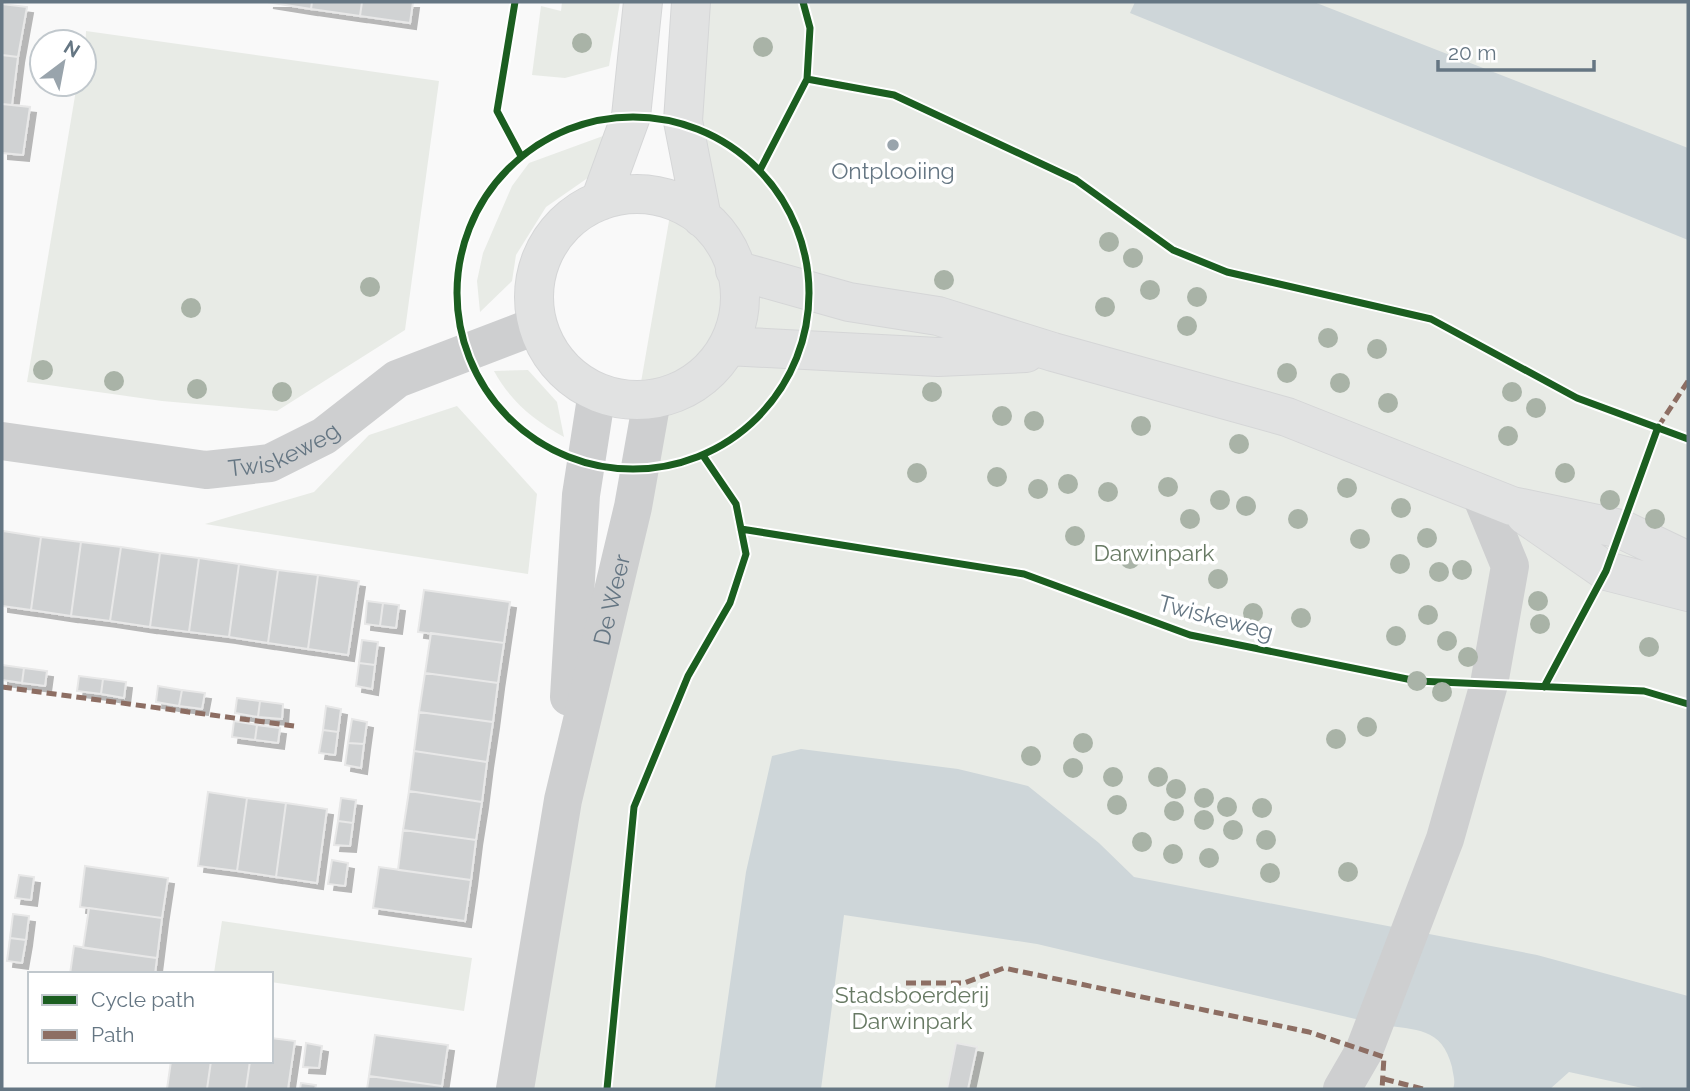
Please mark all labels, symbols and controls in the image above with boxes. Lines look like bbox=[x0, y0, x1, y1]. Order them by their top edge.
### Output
north arrow bbox=[28, 28, 98, 98]
scale bar bbox=[1438, 28, 1594, 72]
text: N bbox=[60, 35, 84, 62]
text: 20 m bbox=[1448, 40, 1496, 65]
marker: Ontplooiing bbox=[885, 137, 901, 153]
place label: Ontplooiing bbox=[831, 157, 955, 184]
street label: Twiskeweg bbox=[226, 416, 344, 481]
park label: Darwinpark bbox=[1093, 539, 1215, 566]
street label: De Weer bbox=[587, 551, 635, 648]
street label: Twiskeweg bbox=[1156, 589, 1276, 645]
legend bbox=[28, 972, 273, 1063]
park label: Stadsboerderij Darwinpark bbox=[835, 981, 989, 1034]
text: Cycle path bbox=[91, 987, 195, 1012]
text: Path bbox=[91, 1022, 135, 1047]

